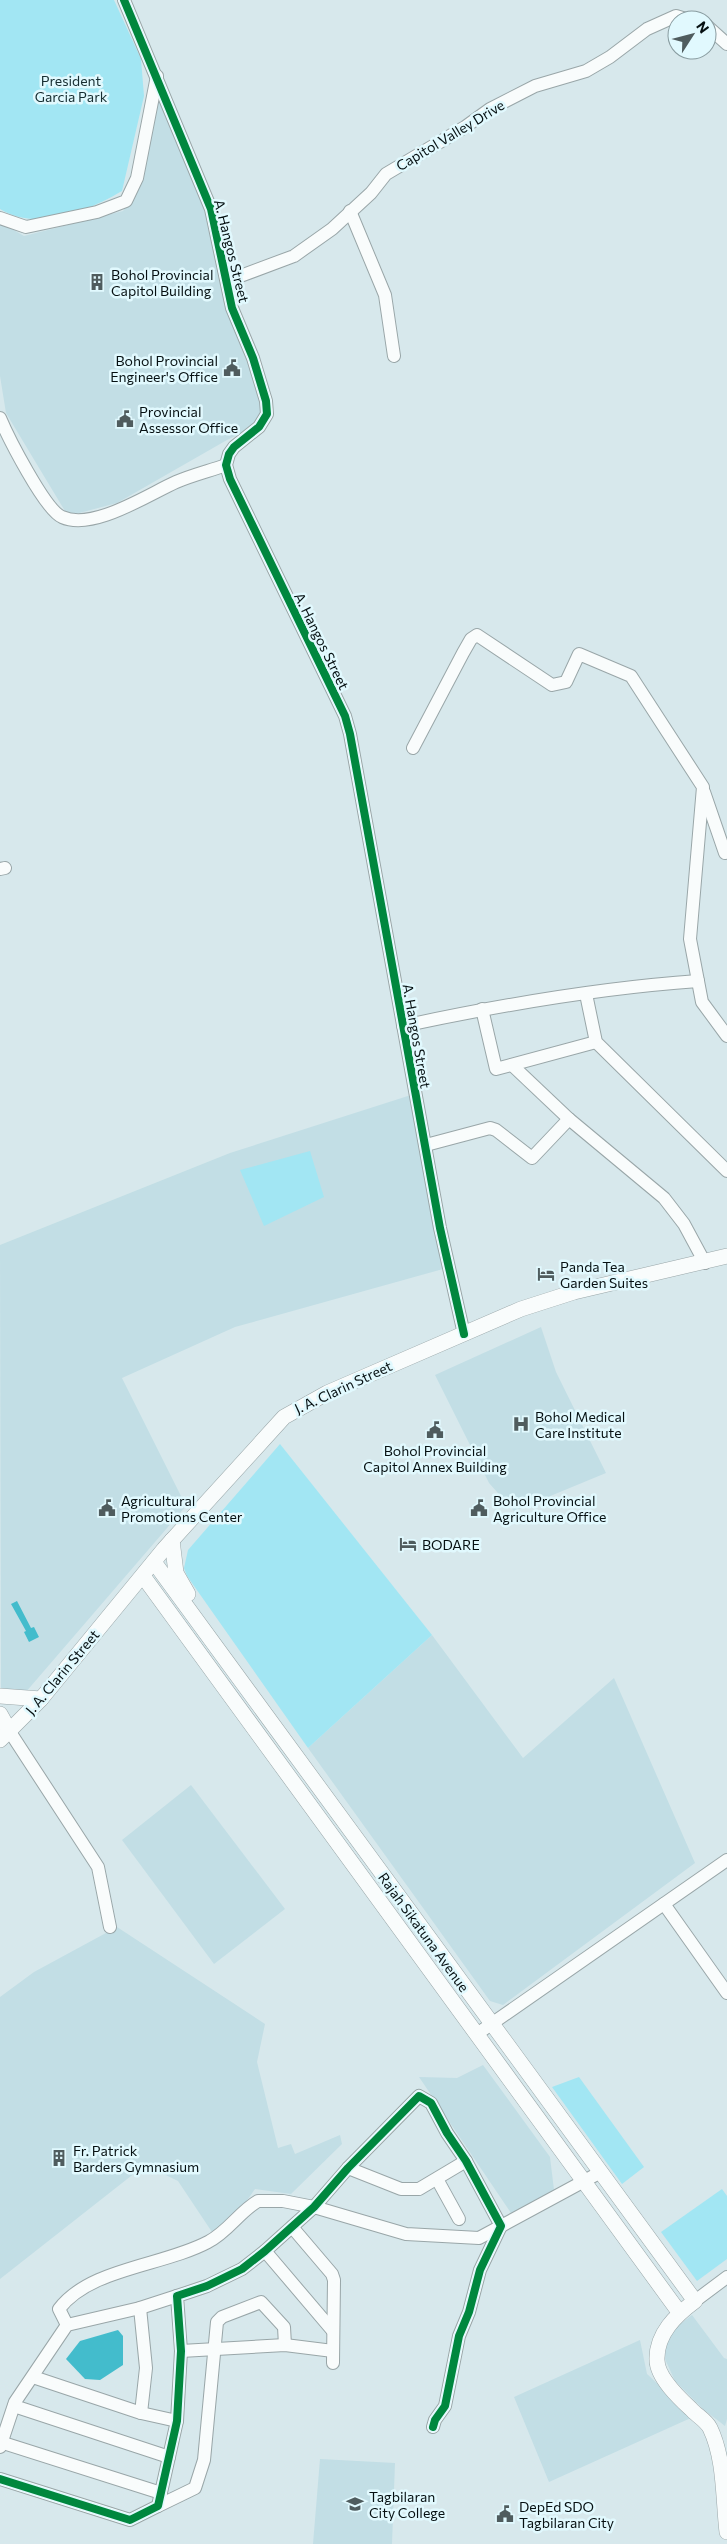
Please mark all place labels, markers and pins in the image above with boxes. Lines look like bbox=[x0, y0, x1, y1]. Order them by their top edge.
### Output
place label: Bohol Provincial Capitol Building bbox=[111, 266, 213, 299]
building icon: Bohol Provincial Capitol Building bbox=[87, 272, 107, 292]
place label: Bohol Provincial Engineer's Office bbox=[110, 352, 218, 385]
public building icon: Bohol Provincial Engineer's Office bbox=[222, 358, 242, 378]
place label: Provincial Assessor Office bbox=[139, 403, 238, 436]
public building icon: Provincial Assessor Office bbox=[115, 409, 135, 429]
place label: Panda Tea Garden Suites bbox=[560, 1258, 648, 1291]
hotel icon: Panda Tea Garden Suites bbox=[536, 1264, 556, 1284]
place label: Bohol Medical Care Institute bbox=[535, 1408, 625, 1441]
hospital icon: Bohol Medical Care Institute bbox=[511, 1414, 531, 1434]
public building icon: Bohol Provincial Capitol Annex Building bbox=[425, 1420, 445, 1440]
place label: Bohol Provincial Capitol Annex Building bbox=[363, 1442, 507, 1475]
place label: Agricultural Promotions Center bbox=[121, 1492, 243, 1525]
place label: Bohol Provincial Agriculture Office bbox=[493, 1492, 606, 1525]
public building icon: Agricultural Promotions Center bbox=[97, 1498, 117, 1518]
public building icon: Bohol Provincial Agriculture Office bbox=[469, 1498, 489, 1518]
hotel icon: BODARE bbox=[398, 1534, 418, 1554]
place label: BODARE bbox=[422, 1536, 480, 1553]
place label: Fr. Patrick Barders Gymnasium bbox=[73, 2142, 199, 2175]
building icon: Fr. Patrick Barders Gymnasium bbox=[49, 2148, 69, 2168]
place label: Tagbilaran City College bbox=[369, 2488, 445, 2521]
school or university icon: Tagbilaran City College bbox=[345, 2494, 365, 2514]
place label: DepEd SDO Tagbilaran City bbox=[519, 2498, 614, 2531]
public building icon: DepEd SDO Tagbilaran City bbox=[495, 2504, 515, 2524]

